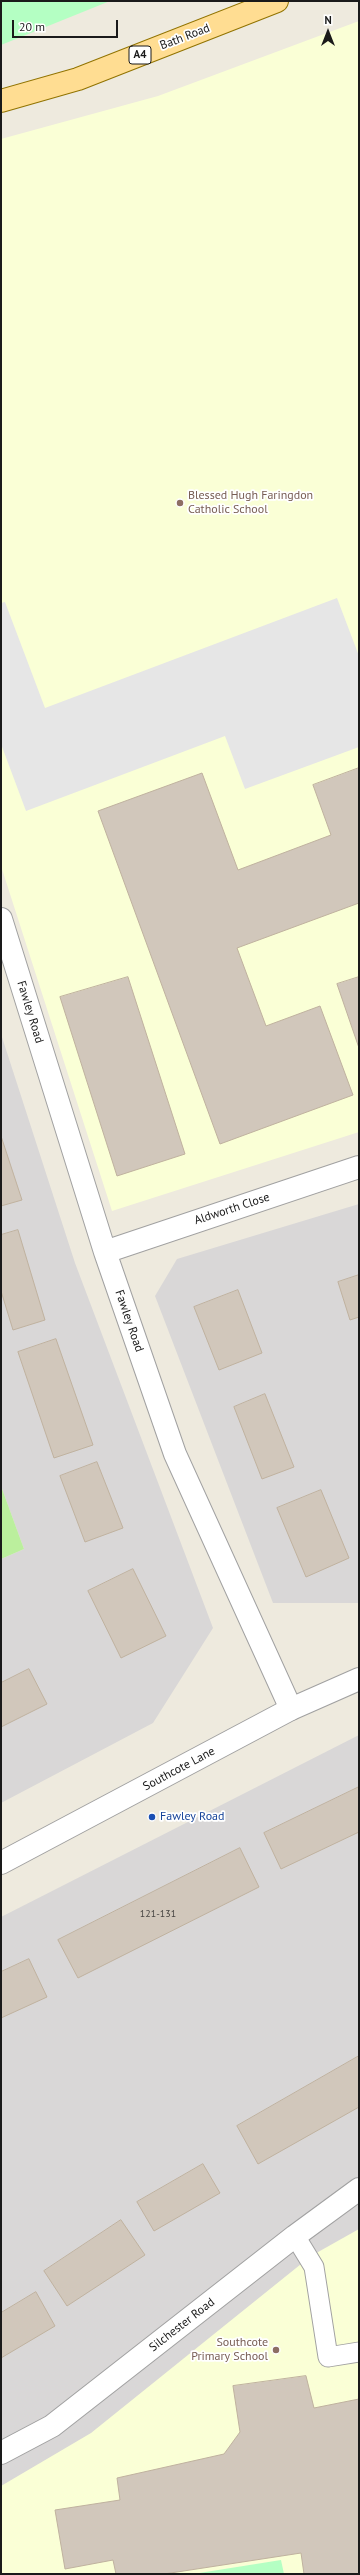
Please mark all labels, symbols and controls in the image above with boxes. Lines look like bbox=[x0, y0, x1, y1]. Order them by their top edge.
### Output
scale bar bbox=[14, 12, 120, 38]
north arrow bbox=[308, 12, 348, 52]
text: N bbox=[324, 13, 332, 27]
text: 20 m bbox=[19, 19, 45, 34]
street label: Bath Road bbox=[158, 21, 212, 53]
road number: A4 bbox=[129, 46, 151, 64]
place label: Blessed Hugh Faringdon Catholic School bbox=[188, 489, 313, 517]
marker: Blessed Hugh Faringdon Catholic School bbox=[175, 498, 185, 508]
street label: Fawley Road bbox=[14, 979, 46, 1045]
street label: Aldworth Close bbox=[193, 1190, 271, 1228]
street label: Fawley Road bbox=[112, 1288, 146, 1354]
street label: Southcote Lane bbox=[141, 1744, 217, 1794]
place label: Fawley Road bbox=[160, 1810, 225, 1824]
marker: Fawley Road bbox=[147, 1812, 157, 1822]
house number: 121-131 bbox=[140, 1908, 176, 1920]
street label: Silchester Road bbox=[146, 2295, 218, 2355]
place label: Southcote Primary School bbox=[191, 2336, 268, 2364]
marker: Southcote Primary School bbox=[271, 2345, 281, 2355]

